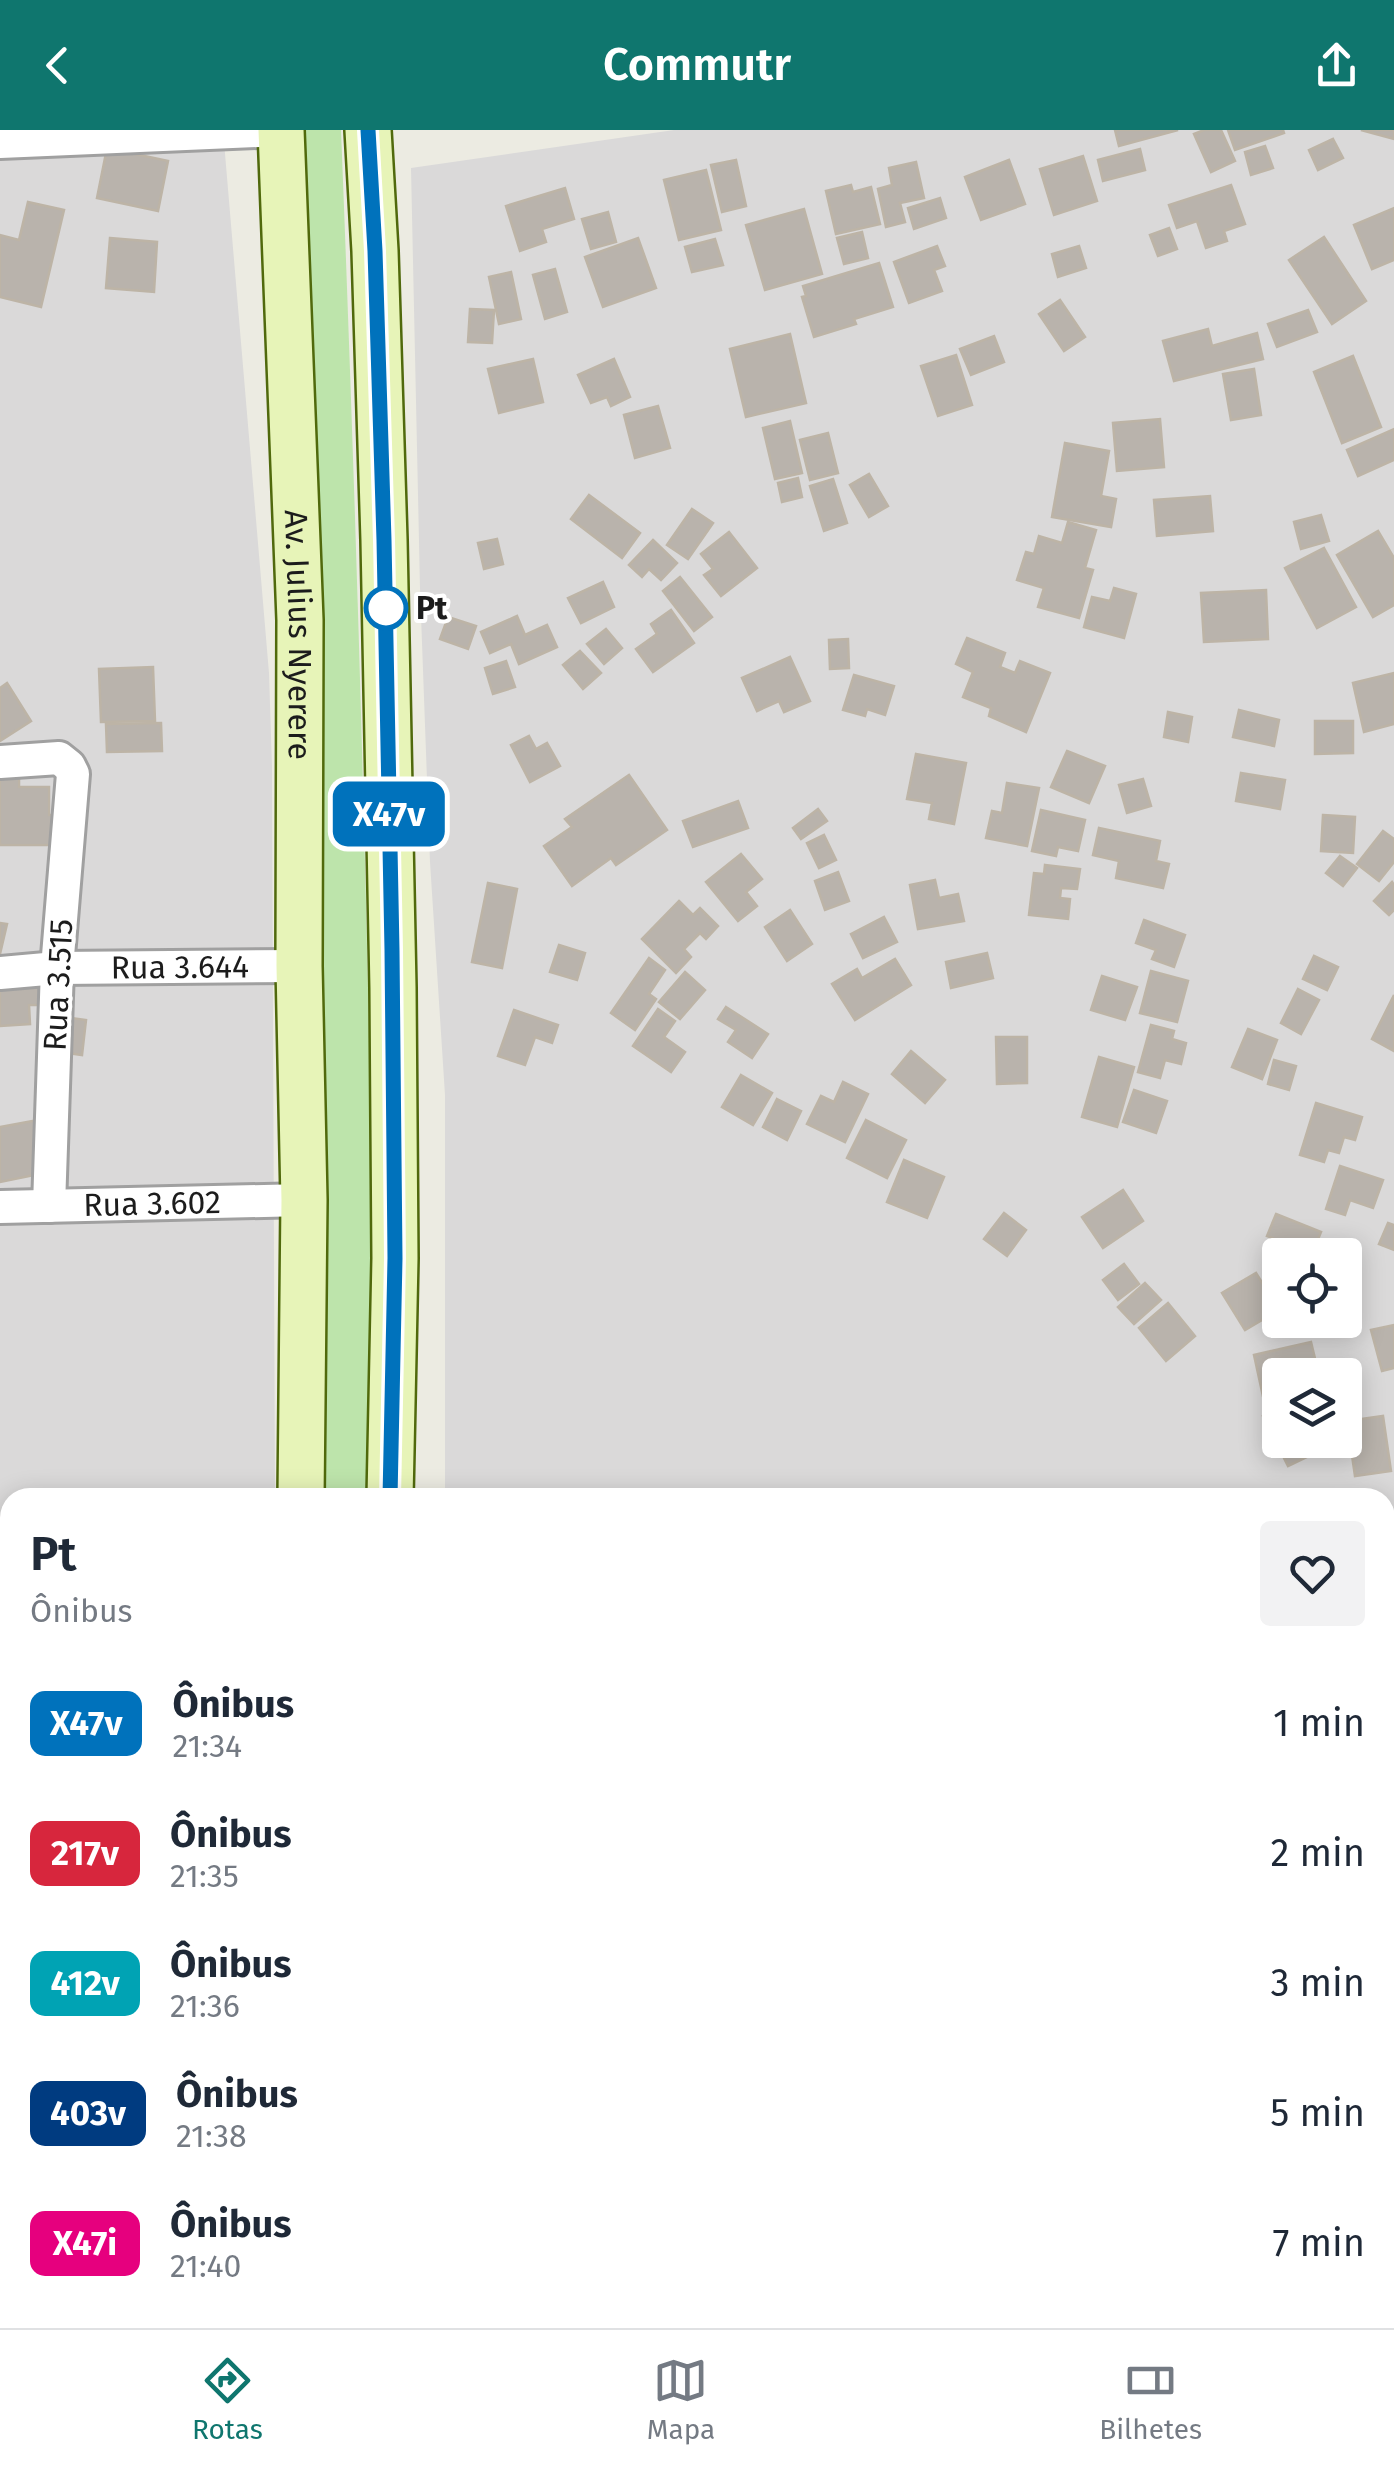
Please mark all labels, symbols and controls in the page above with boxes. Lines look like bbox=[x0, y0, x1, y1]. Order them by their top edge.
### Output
icon: back bbox=[30, 38, 85, 93]
text: Commutr bbox=[603, 38, 791, 92]
icon: share bbox=[1309, 38, 1364, 93]
street label: Av. Julius Nyerere bbox=[277, 509, 319, 760]
marker: Pt bbox=[365, 587, 407, 629]
place label: Pt bbox=[416, 589, 448, 627]
line badge: X47v bbox=[319, 782, 459, 846]
text: X47v bbox=[353, 793, 425, 835]
street label: Rua 3.515 bbox=[36, 918, 80, 1052]
street label: Rua 3.644 bbox=[110, 947, 249, 987]
street label: Rua 3.602 bbox=[83, 1183, 221, 1224]
map controls bbox=[1262, 1238, 1362, 1458]
button: locate bbox=[1262, 1238, 1362, 1338]
button: layers bbox=[1262, 1358, 1362, 1458]
button: heart bbox=[1260, 1521, 1365, 1626]
text: Pt bbox=[30, 1525, 77, 1583]
text: Ônibus bbox=[30, 1592, 133, 1630]
text: Ônibus bbox=[172, 1681, 294, 1727]
text: 1 min bbox=[1273, 1700, 1365, 1746]
text: X47v bbox=[50, 1702, 122, 1744]
text: 21:34 bbox=[172, 1727, 242, 1765]
text: Ônibus bbox=[170, 1811, 292, 1857]
text: 2 min bbox=[1271, 1830, 1365, 1876]
text: 217v bbox=[51, 1832, 119, 1874]
text: 21:35 bbox=[170, 1857, 239, 1895]
text: Ônibus bbox=[170, 1941, 292, 1987]
text: 3 min bbox=[1270, 1960, 1365, 2006]
text: 412v bbox=[50, 1962, 120, 2004]
text: 21:36 bbox=[170, 1987, 240, 2025]
text: Ônibus bbox=[176, 2071, 298, 2117]
text: 5 min bbox=[1270, 2090, 1365, 2136]
text: 403v bbox=[50, 2092, 126, 2134]
text: 21:38 bbox=[176, 2117, 247, 2155]
text: Ônibus bbox=[170, 2201, 292, 2247]
text: 7 min bbox=[1273, 2220, 1365, 2266]
text: X47i bbox=[53, 2222, 117, 2264]
text: 21:40 bbox=[170, 2247, 241, 2285]
tab: Rotas bbox=[192, 2353, 263, 2446]
tab: Mapa bbox=[647, 2353, 715, 2446]
tab: Bilhetes bbox=[1099, 2353, 1202, 2446]

